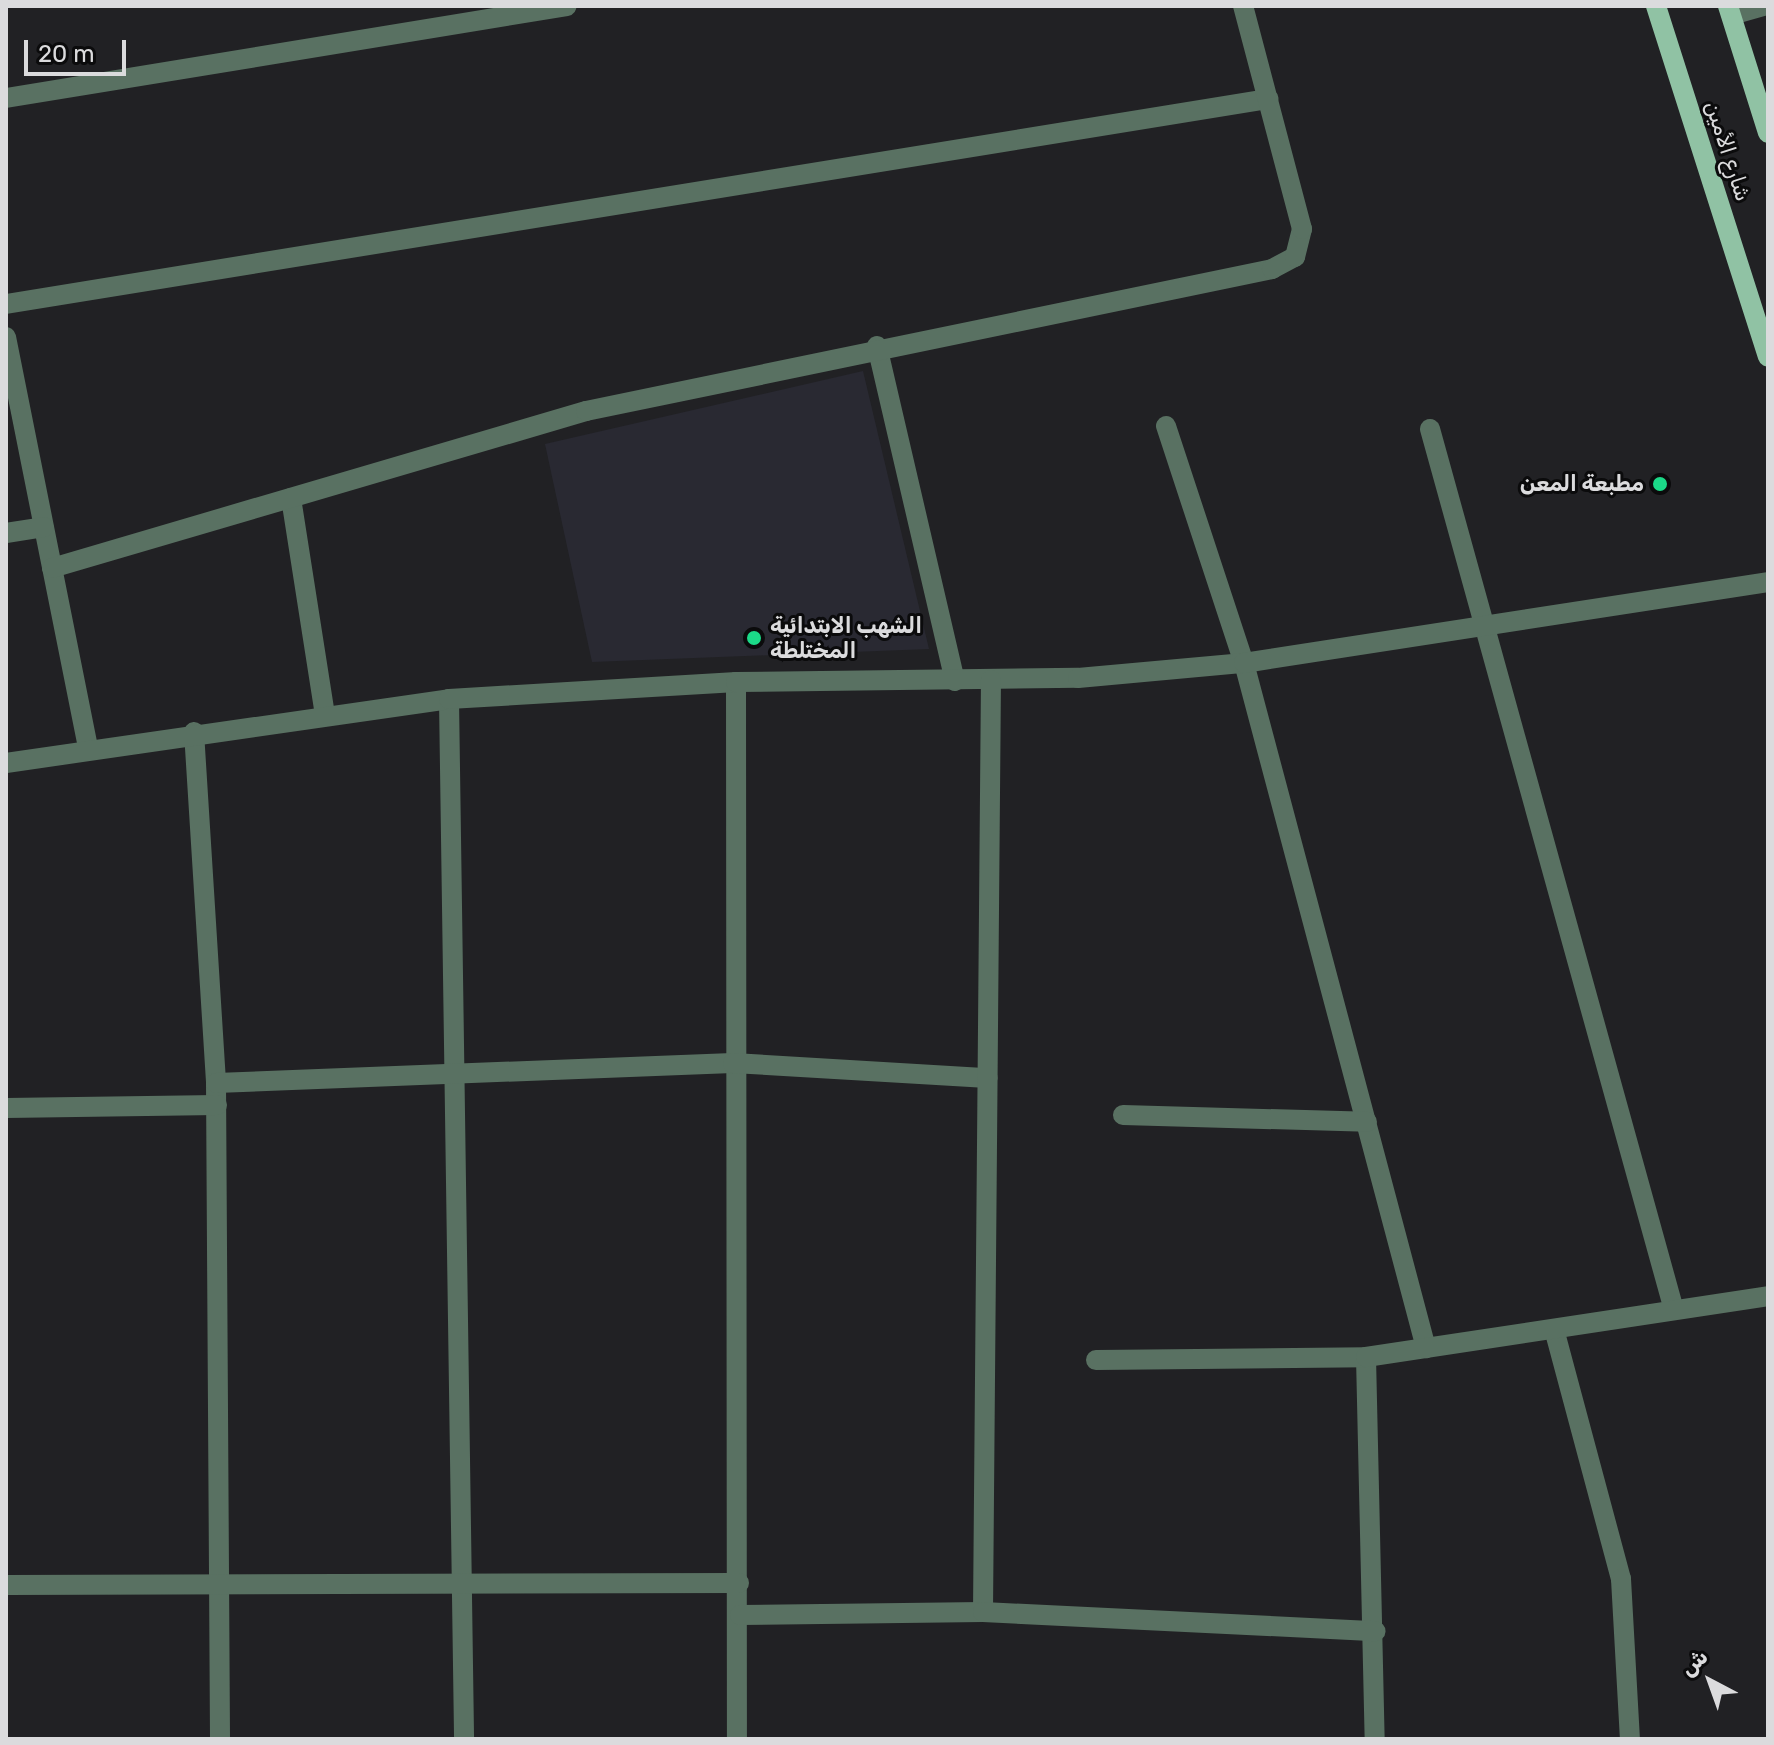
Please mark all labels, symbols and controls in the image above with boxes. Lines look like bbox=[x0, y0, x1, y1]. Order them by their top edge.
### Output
scale bar bbox=[28, 24, 130, 74]
text: 20 m bbox=[38, 40, 95, 68]
street label: شارع الأمين bbox=[1699, 98, 1757, 204]
place label: مطبعة المعن bbox=[1520, 471, 1644, 497]
marker: مطبعة المعن bbox=[1651, 475, 1669, 493]
place label: الشهب الابتدائية المختلطة bbox=[770, 612, 922, 664]
marker: الشهب الابتدائية المختلطة bbox=[745, 629, 763, 647]
north arrow bbox=[1670, 1641, 1750, 1721]
text: ش bbox=[1675, 1643, 1713, 1682]

